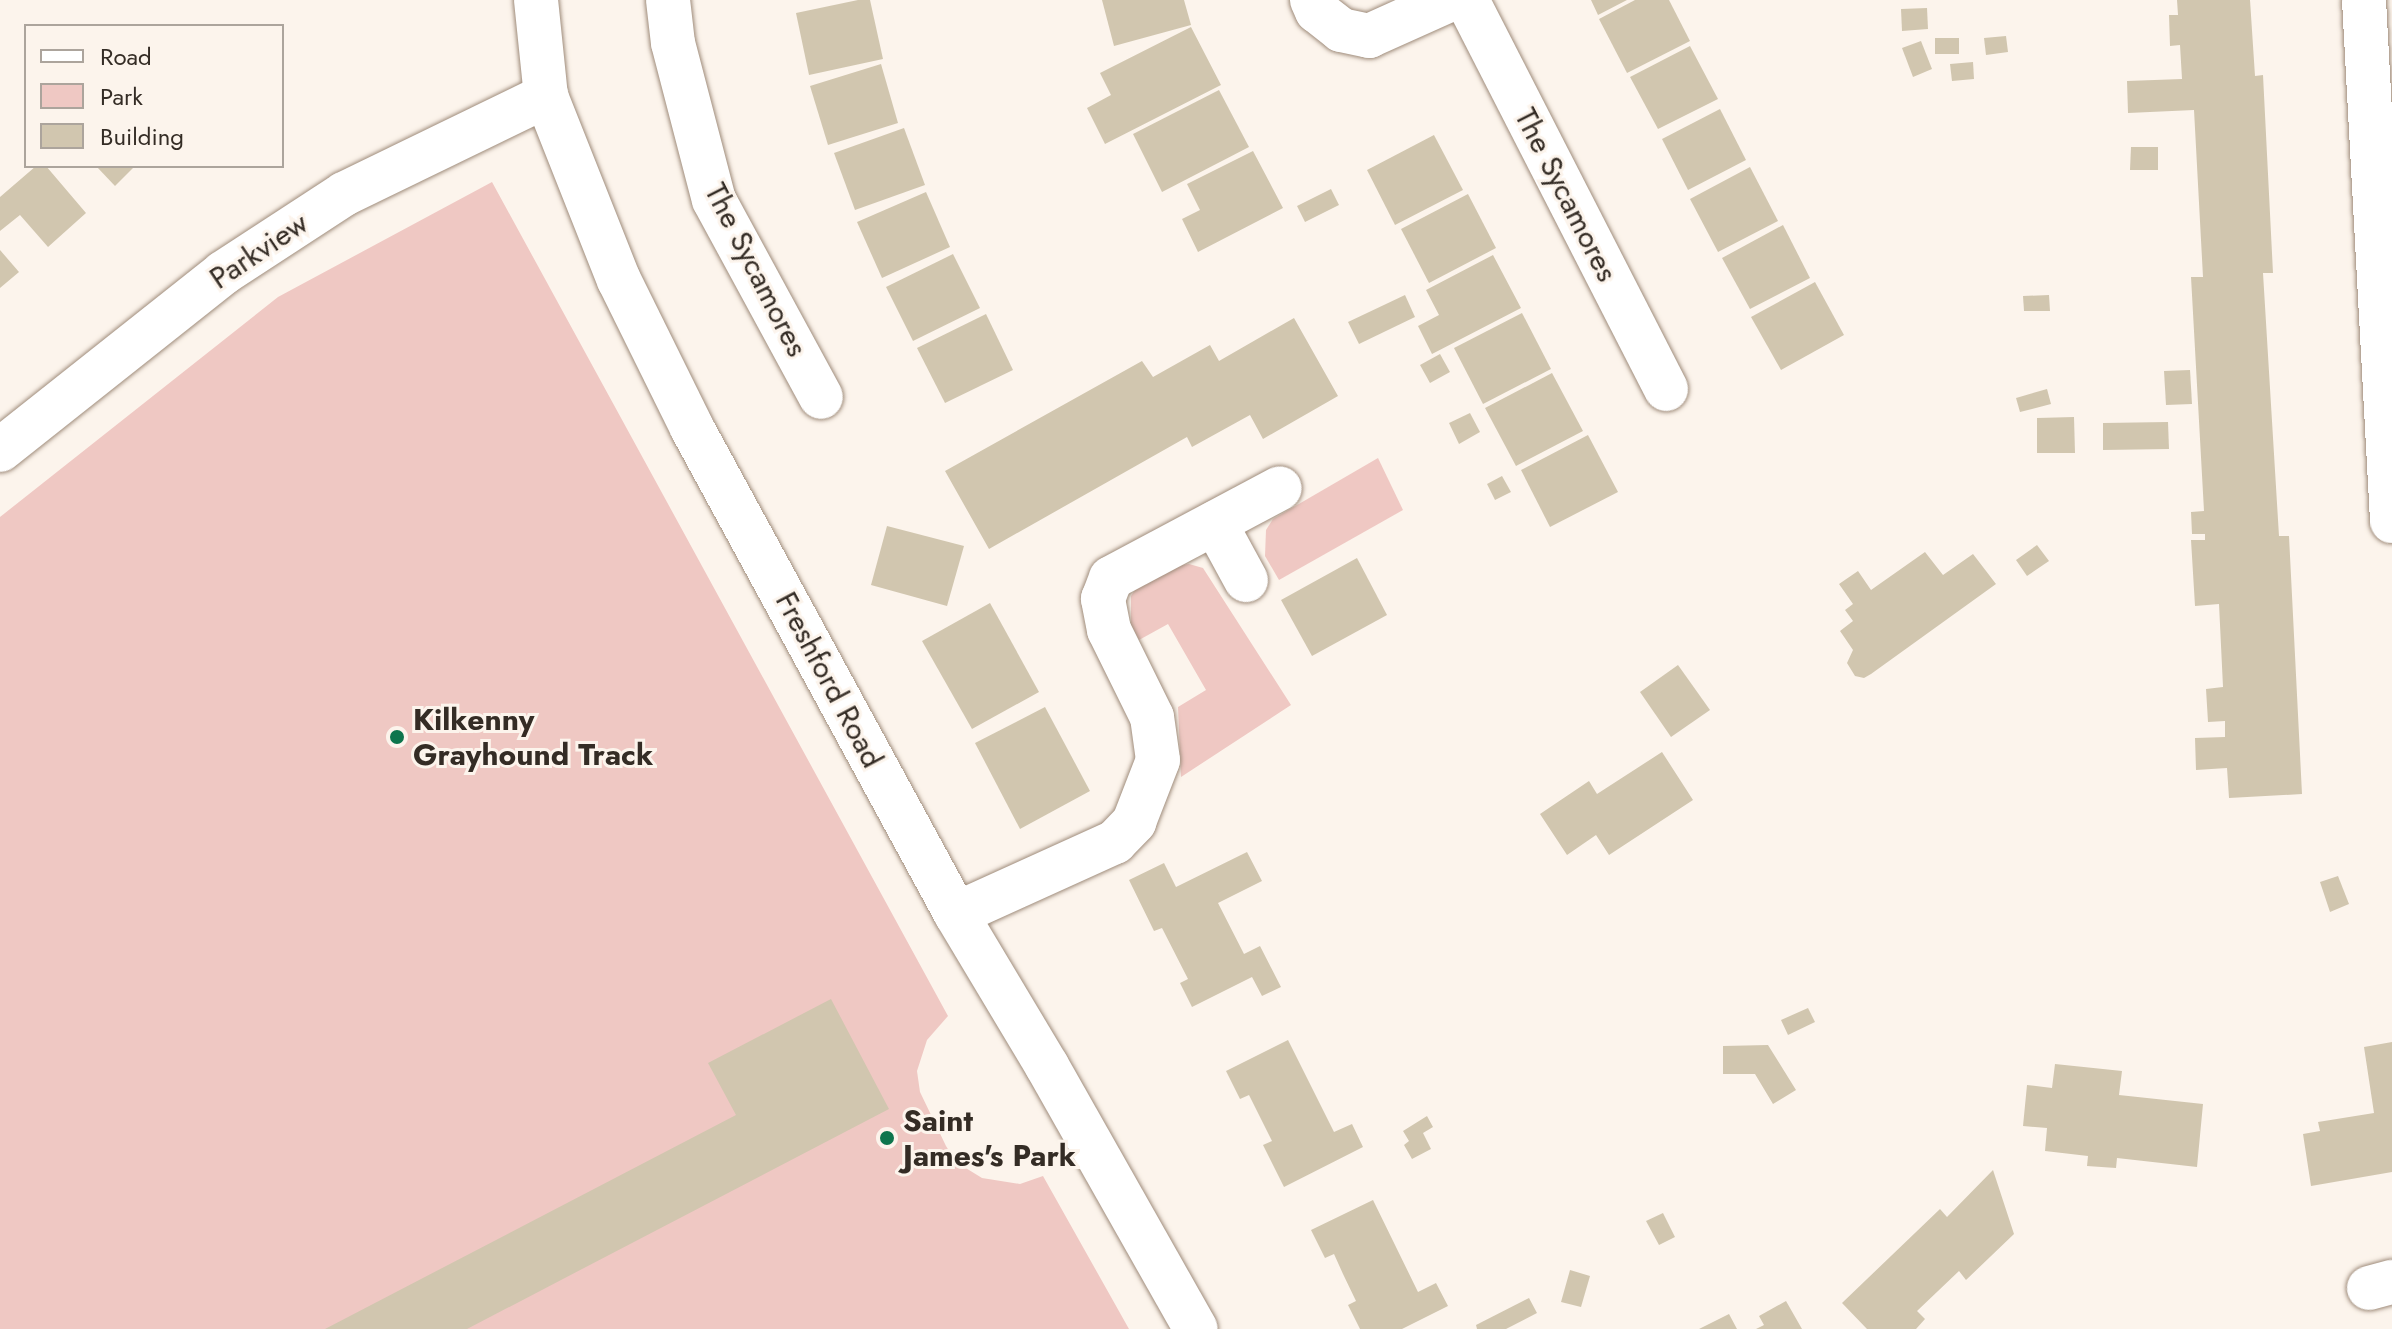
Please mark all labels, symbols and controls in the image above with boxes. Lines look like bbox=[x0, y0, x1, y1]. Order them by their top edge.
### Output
legend bbox=[24, 24, 284, 168]
text: Road bbox=[100, 39, 152, 74]
text: Park bbox=[100, 79, 143, 114]
street label: The Sycamores bbox=[1507, 103, 1625, 287]
text: Building bbox=[100, 119, 184, 154]
street label: The Sycamores bbox=[697, 178, 815, 362]
street label: Parkview bbox=[203, 205, 315, 297]
street label: Freshford Road bbox=[768, 586, 890, 774]
place label: Kilkenny Grayhound Track bbox=[413, 702, 653, 772]
marker: Kilkenny Grayhound Track bbox=[388, 728, 406, 746]
place label: Saint James's Park bbox=[903, 1103, 1076, 1174]
marker: Saint James's Park bbox=[878, 1129, 896, 1147]

